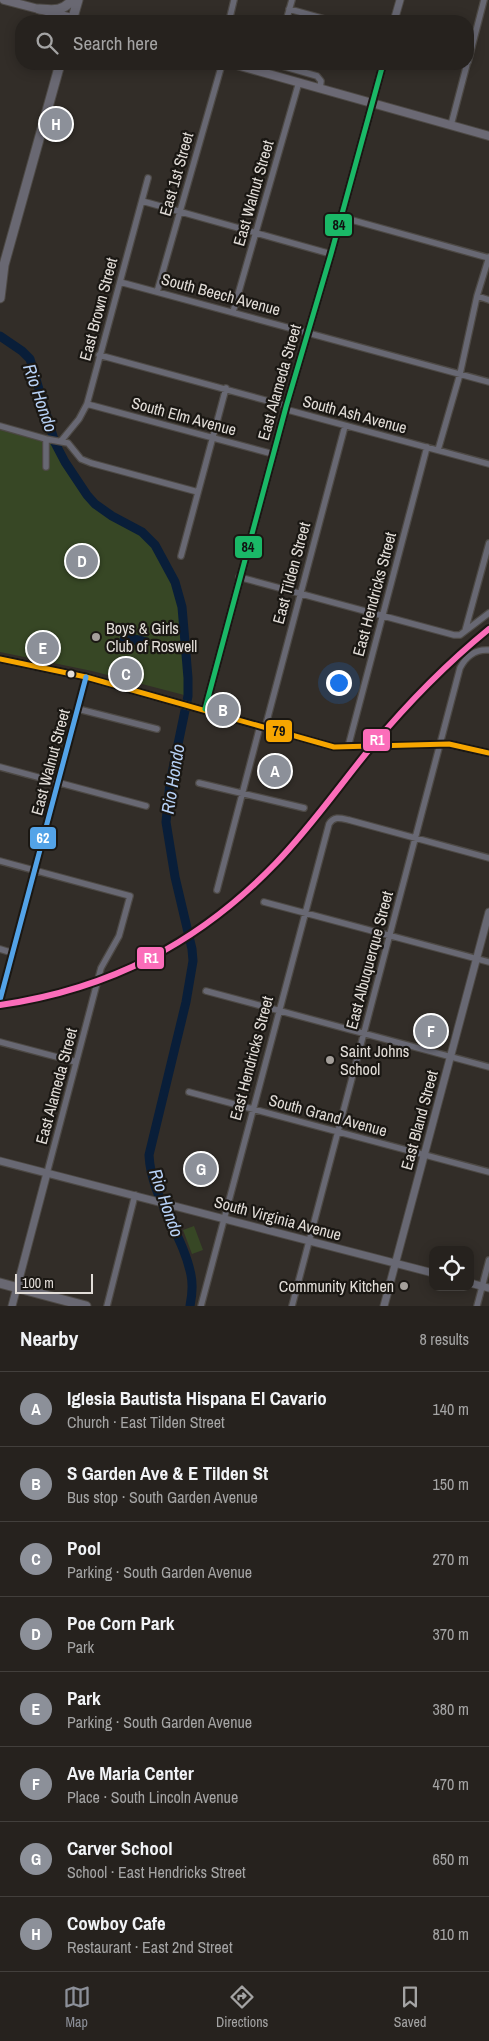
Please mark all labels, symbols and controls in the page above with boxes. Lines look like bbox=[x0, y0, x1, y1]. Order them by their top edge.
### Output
search box bbox=[15, 15, 474, 70]
icon: search bbox=[33, 29, 61, 57]
text: Search here bbox=[73, 30, 158, 56]
pin: H bbox=[40, 105, 72, 143]
street label: East 1st Street bbox=[154, 129, 199, 218]
street label: East Walnut Street bbox=[227, 137, 279, 248]
line badge: 84 bbox=[324, 213, 353, 237]
text: 84 bbox=[333, 216, 346, 234]
street label: East Brown Street bbox=[74, 255, 122, 363]
street label: South Beech Avenue bbox=[159, 268, 283, 320]
street label: East Alameda Street bbox=[252, 321, 306, 443]
water label: Rio Hondo bbox=[17, 360, 64, 435]
street label: South Ash Avenue bbox=[300, 390, 410, 438]
street label: South Elm Avenue bbox=[129, 391, 239, 441]
street label: East Tilden Street bbox=[267, 519, 315, 626]
street label: East Hendricks Street bbox=[347, 529, 401, 658]
line badge: 84 bbox=[234, 535, 263, 559]
text: 84 bbox=[242, 538, 255, 556]
pin: D bbox=[66, 542, 98, 580]
place label: Boys & Girls Club of Roswell bbox=[106, 617, 197, 657]
pin: E bbox=[27, 629, 59, 667]
marker: Boys & Girls Club of Roswell bbox=[90, 631, 102, 643]
pin: C bbox=[110, 655, 142, 693]
unlabelled marker bbox=[66, 669, 76, 679]
your location bbox=[326, 670, 352, 696]
pin: B bbox=[207, 691, 239, 729]
street label: East Walnut Street bbox=[25, 706, 75, 817]
line badge: 79 bbox=[265, 719, 293, 743]
text: 79 bbox=[273, 722, 285, 740]
line badge: R1 bbox=[362, 728, 391, 752]
text: R1 bbox=[370, 731, 385, 749]
water label: Rio Hondo bbox=[155, 742, 190, 816]
pin: A bbox=[259, 752, 291, 790]
line badge: 62 bbox=[29, 826, 57, 850]
text: 62 bbox=[37, 829, 49, 847]
street label: East Albuquerque Street bbox=[340, 888, 398, 1032]
line badge: R1 bbox=[136, 946, 165, 970]
text: R1 bbox=[144, 949, 159, 967]
street label: East Hendricks Street bbox=[224, 993, 278, 1122]
pin: F bbox=[415, 1012, 447, 1050]
street label: East Alameda Street bbox=[30, 1025, 82, 1147]
place label: Saint Johns School bbox=[340, 1040, 409, 1080]
marker: Saint Johns School bbox=[324, 1054, 336, 1066]
street label: East Bland Street bbox=[395, 1068, 443, 1172]
street label: South Grand Avenue bbox=[266, 1089, 390, 1141]
pin: G bbox=[185, 1150, 217, 1188]
water label: Rio Hondo bbox=[143, 1165, 190, 1240]
street label: South Virginia Avenue bbox=[212, 1190, 344, 1246]
map controls bbox=[429, 1246, 474, 1291]
button: locate bbox=[429, 1246, 474, 1291]
scale bar bbox=[15, 1271, 92, 1294]
text: 100 m bbox=[22, 1274, 54, 1292]
place label: Community Kitchen bbox=[279, 1275, 394, 1297]
marker: Community Kitchen bbox=[398, 1280, 410, 1292]
text: Nearby bbox=[20, 1324, 78, 1353]
text: 8 results bbox=[419, 1328, 469, 1350]
text: Iglesia Bautista Hispana El Cavario bbox=[67, 1385, 327, 1411]
text: A bbox=[31, 1398, 41, 1420]
text: 140 m bbox=[433, 1398, 469, 1420]
text: Church · East Tilden Street bbox=[67, 1411, 225, 1433]
text: S Garden Ave & E Tilden St bbox=[67, 1460, 268, 1486]
text: B bbox=[31, 1473, 41, 1495]
text: 150 m bbox=[433, 1473, 469, 1495]
text: Bus stop · South Garden Avenue bbox=[67, 1486, 258, 1508]
text: Pool bbox=[67, 1535, 101, 1561]
text: C bbox=[31, 1548, 41, 1570]
text: 270 m bbox=[433, 1548, 469, 1570]
text: Parking · South Garden Avenue bbox=[67, 1561, 252, 1583]
text: Poe Corn Park bbox=[67, 1610, 174, 1636]
text: D bbox=[31, 1623, 41, 1645]
text: 370 m bbox=[433, 1623, 469, 1645]
text: Park bbox=[67, 1636, 94, 1658]
text: Park bbox=[67, 1685, 101, 1711]
text: E bbox=[32, 1698, 40, 1720]
text: 380 m bbox=[433, 1698, 469, 1720]
text: Parking · South Garden Avenue bbox=[67, 1711, 252, 1733]
text: Ave Maria Center bbox=[67, 1760, 194, 1786]
text: F bbox=[32, 1773, 40, 1795]
text: 470 m bbox=[433, 1773, 469, 1795]
text: Place · South Lincoln Avenue bbox=[67, 1786, 238, 1808]
text: Carver School bbox=[67, 1835, 173, 1861]
text: G bbox=[31, 1848, 41, 1870]
text: 650 m bbox=[433, 1848, 469, 1870]
text: School · East Hendricks Street bbox=[67, 1861, 246, 1883]
text: Cowboy Cafe bbox=[67, 1910, 166, 1936]
text: H bbox=[31, 1923, 41, 1945]
text: 810 m bbox=[433, 1923, 469, 1945]
text: Restaurant · East 2nd Street bbox=[67, 1936, 233, 1958]
tab: Map bbox=[63, 1983, 91, 2031]
tab: Directions bbox=[216, 1983, 268, 2031]
tab: Saved bbox=[394, 1983, 426, 2031]

